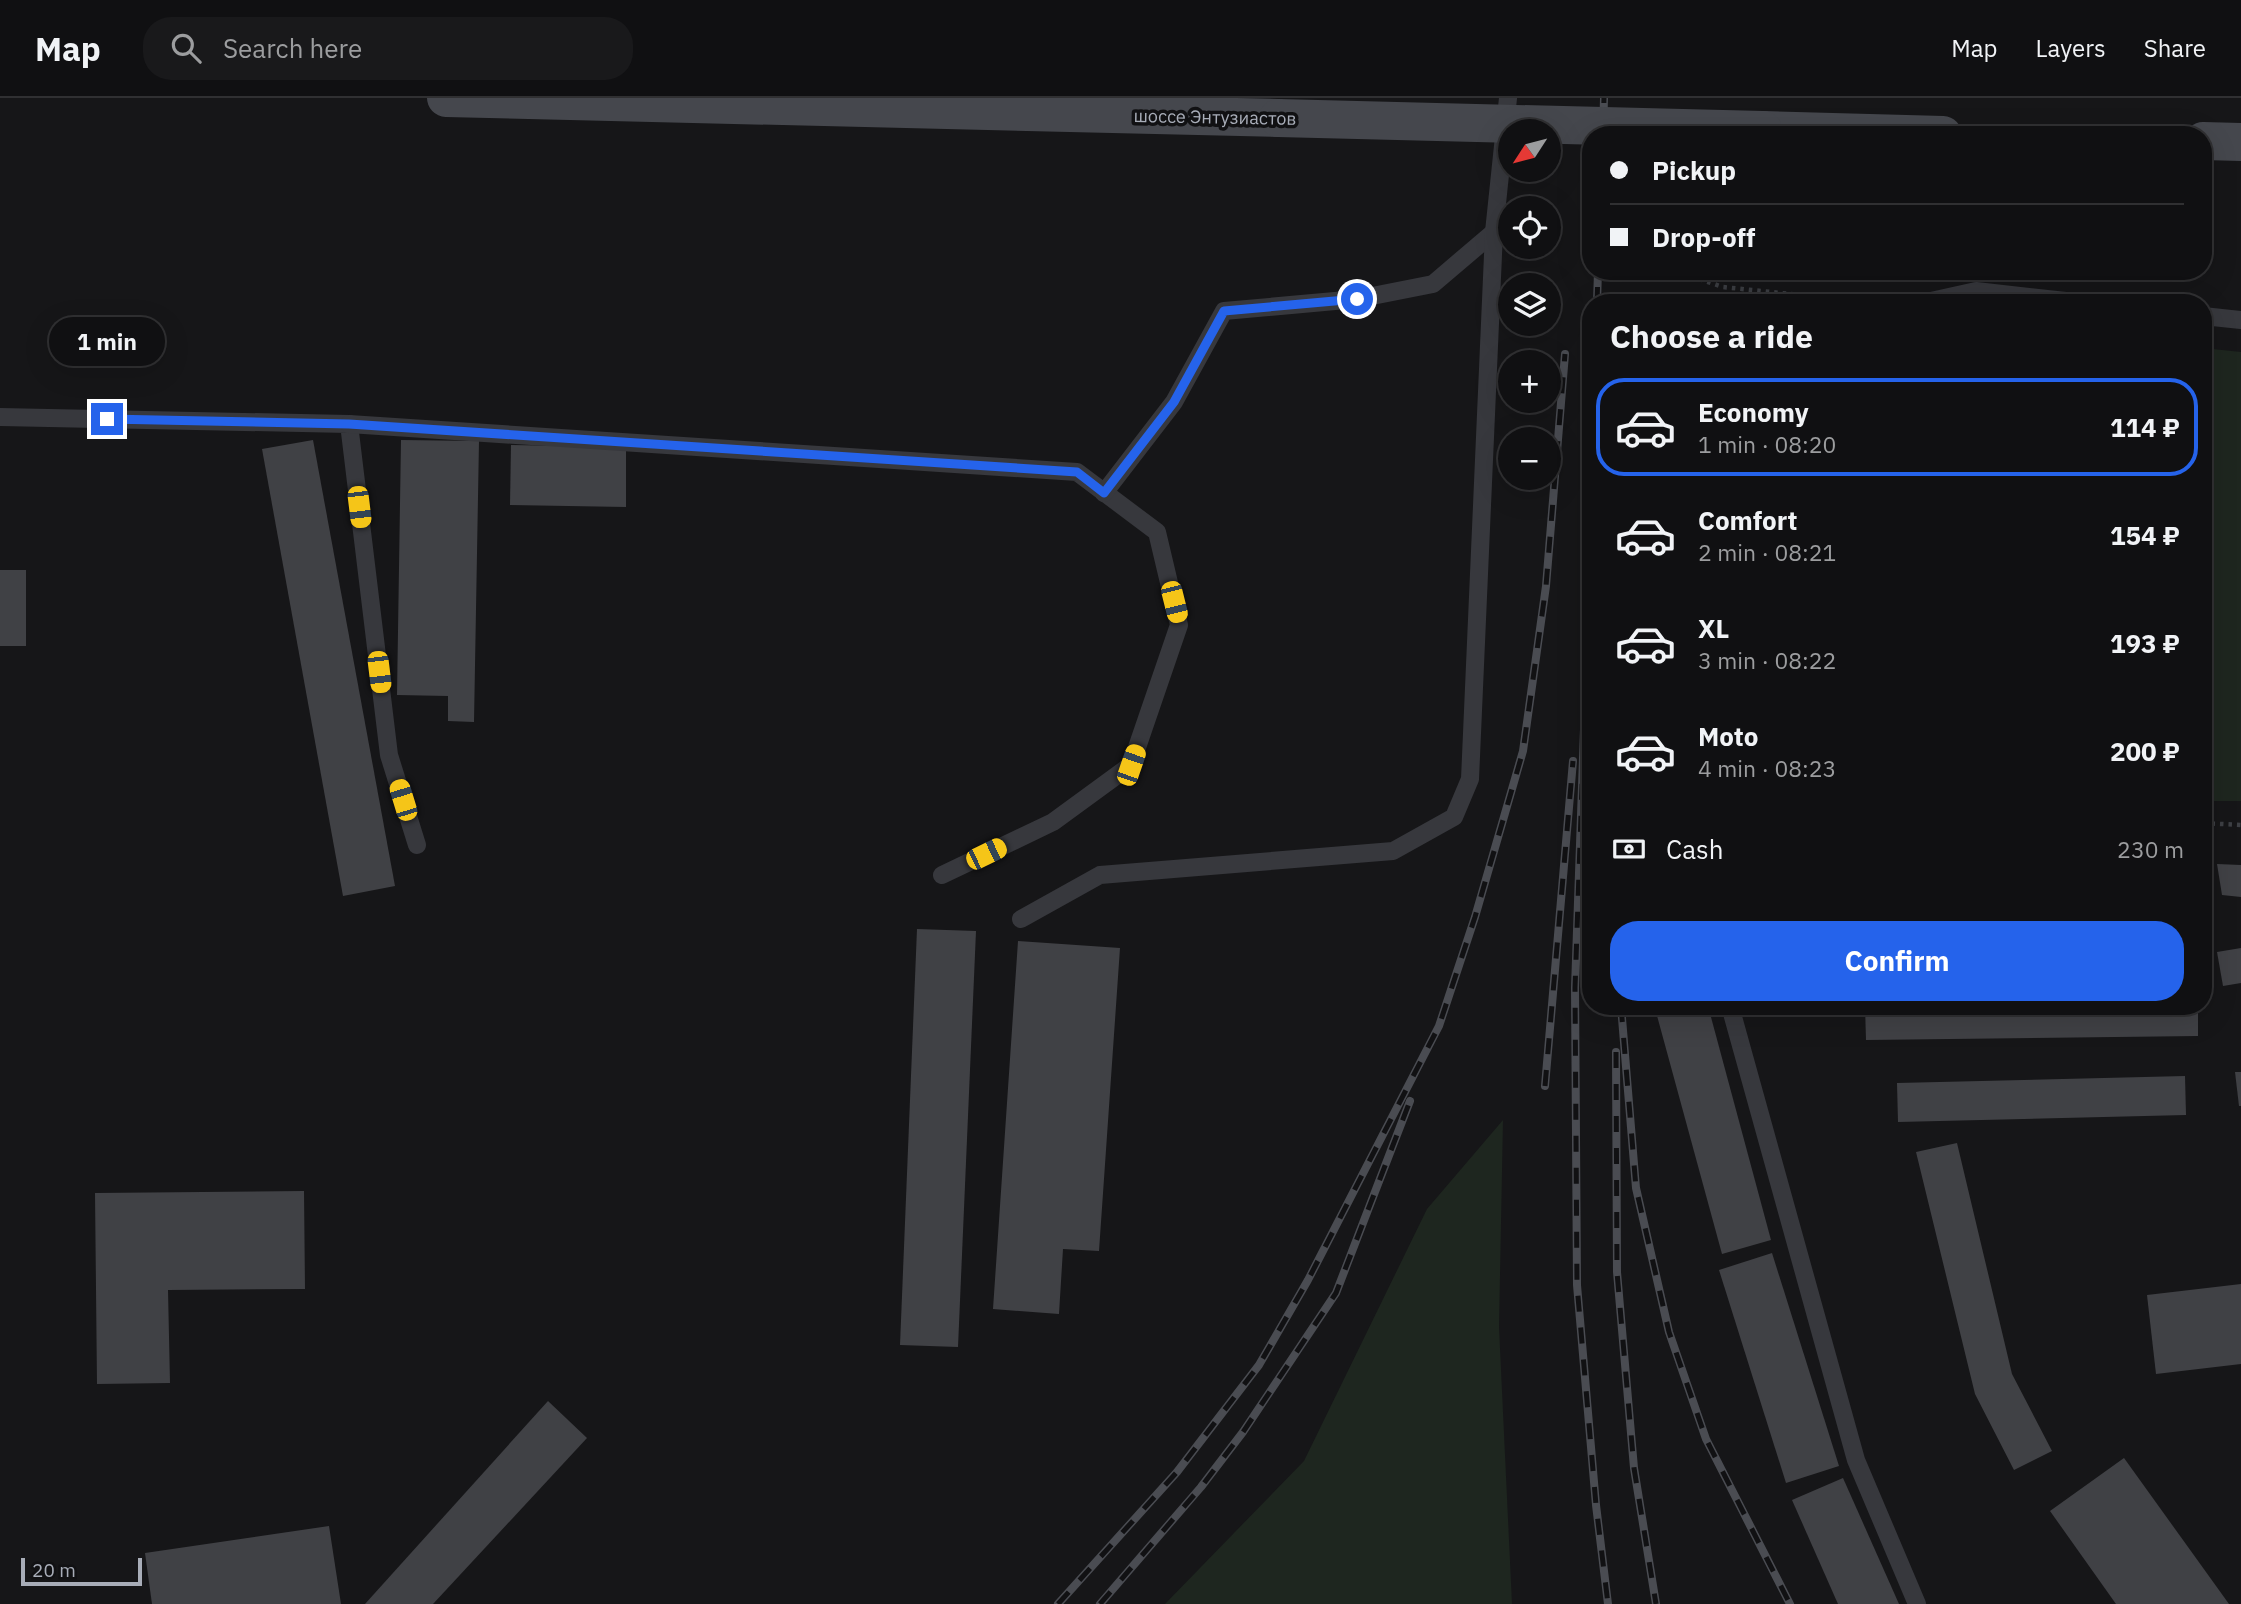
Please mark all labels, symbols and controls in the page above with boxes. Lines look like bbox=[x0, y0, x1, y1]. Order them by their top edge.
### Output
search box bbox=[143, 17, 633, 80]
text: Map bbox=[35, 27, 101, 70]
icon: search bbox=[167, 29, 205, 67]
text: Search here bbox=[223, 31, 362, 65]
text: Map bbox=[1951, 32, 1998, 64]
text: Layers bbox=[2036, 32, 2106, 64]
text: Share bbox=[2144, 32, 2206, 64]
street label: шоссе Энтузиастов bbox=[1133, 104, 1297, 130]
north arrow bbox=[1498, 119, 1561, 182]
map controls bbox=[1498, 119, 1561, 490]
text: Pickup bbox=[1652, 153, 1736, 187]
button: locate bbox=[1498, 196, 1561, 259]
text: Drop-off bbox=[1652, 220, 1755, 254]
button: layers bbox=[1498, 273, 1561, 336]
route start bbox=[1341, 283, 1373, 315]
text: Choose a ride bbox=[1610, 315, 1813, 357]
callout: 1 min bbox=[49, 317, 165, 366]
text: 1 min bbox=[77, 326, 137, 356]
button: + bbox=[1498, 350, 1561, 413]
text: Economy bbox=[1698, 395, 1809, 429]
icon: car bbox=[1614, 396, 1677, 459]
route end bbox=[91, 403, 123, 435]
text: 114 ₽ bbox=[2110, 410, 2180, 444]
button: − bbox=[1498, 427, 1561, 490]
text: 1 min · 08:20 bbox=[1698, 429, 1836, 459]
car bbox=[347, 485, 372, 529]
text: Comfort bbox=[1698, 503, 1797, 537]
icon: car bbox=[1614, 504, 1677, 567]
text: 154 ₽ bbox=[2110, 518, 2180, 552]
text: 2 min · 08:21 bbox=[1698, 537, 1836, 567]
car bbox=[1159, 579, 1190, 625]
text: XL bbox=[1698, 611, 1729, 645]
icon: car bbox=[1614, 612, 1677, 675]
text: 193 ₽ bbox=[2110, 626, 2180, 660]
text: 3 min · 08:22 bbox=[1698, 645, 1836, 675]
car bbox=[367, 650, 392, 694]
text: Moto bbox=[1698, 719, 1758, 753]
icon: car bbox=[1614, 720, 1677, 783]
text: 200 ₽ bbox=[2110, 734, 2180, 768]
car bbox=[1115, 742, 1148, 788]
text: 4 min · 08:23 bbox=[1698, 753, 1836, 783]
car bbox=[387, 777, 420, 823]
icon: cash bbox=[1610, 830, 1648, 868]
text: Cash bbox=[1666, 832, 1723, 866]
text: 230 m bbox=[2117, 834, 2184, 864]
car bbox=[963, 835, 1010, 873]
button: Confirm bbox=[1610, 921, 2184, 1001]
scale bar bbox=[21, 1555, 142, 1587]
text: 20 m bbox=[32, 1558, 76, 1582]

